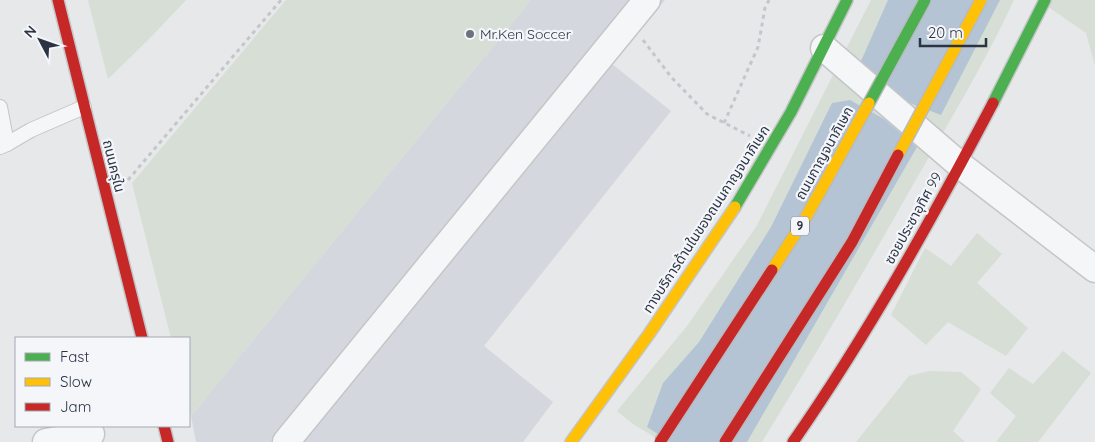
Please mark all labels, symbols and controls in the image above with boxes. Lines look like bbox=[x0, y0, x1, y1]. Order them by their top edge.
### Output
north arrow bbox=[15, 15, 65, 65]
scale bar bbox=[920, 15, 986, 47]
text: N bbox=[20, 22, 40, 41]
text: 20 m bbox=[928, 23, 963, 42]
place label: Mr.Ken Soccer bbox=[480, 25, 572, 43]
marker: Mr.Ken Soccer bbox=[464, 28, 476, 40]
street label: ถนนกาญจนาภิเษก bbox=[791, 103, 857, 203]
street label: ทางบริการด้านในของถนนกาญจนาภิเษก bbox=[638, 122, 774, 316]
street label: ถนนครุใน bbox=[99, 138, 129, 194]
street label: ซอยประชาอุทิศ 99 bbox=[880, 169, 946, 267]
road number: 9 bbox=[791, 217, 809, 236]
legend bbox=[15, 337, 190, 427]
text: Fast bbox=[60, 347, 89, 366]
text: Slow bbox=[60, 372, 92, 391]
text: Jam bbox=[60, 397, 91, 416]

